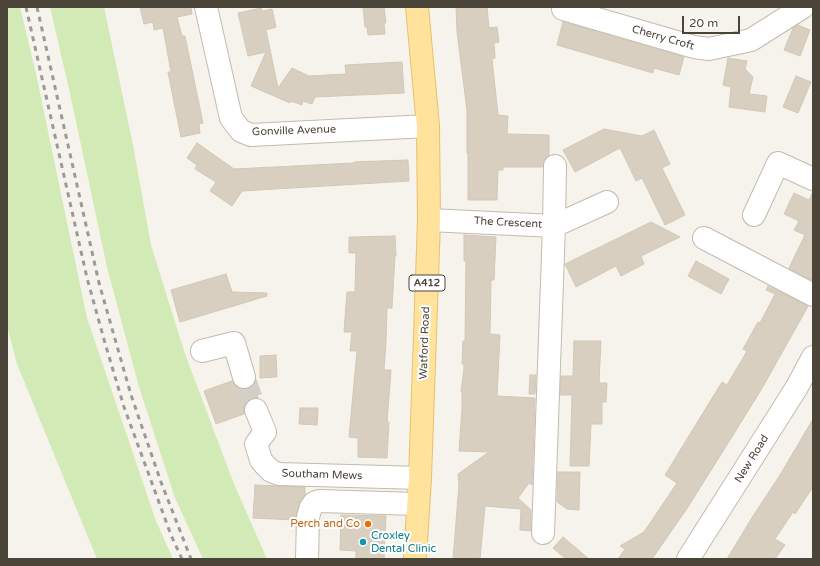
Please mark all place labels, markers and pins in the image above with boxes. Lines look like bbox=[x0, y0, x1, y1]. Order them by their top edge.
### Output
place label: Perch and Co bbox=[290, 517, 360, 531]
marker: Perch and Co bbox=[363, 519, 373, 529]
place label: Croxley Dental Clinic bbox=[371, 529, 436, 555]
marker: Croxley Dental Clinic bbox=[358, 537, 368, 547]

